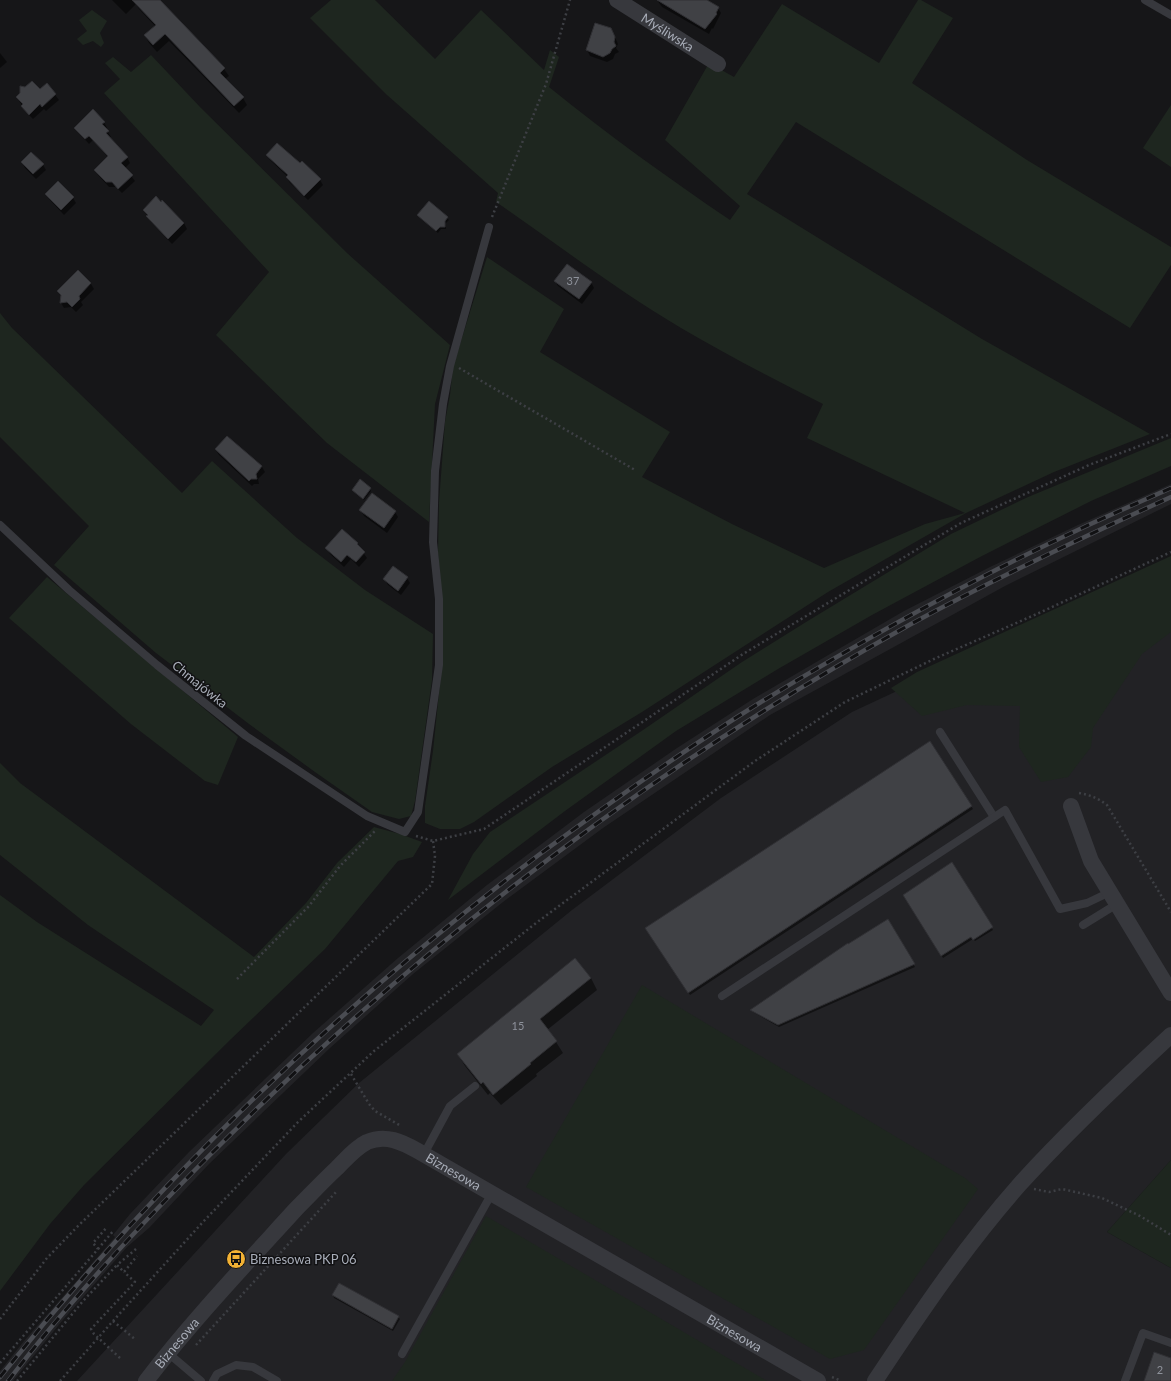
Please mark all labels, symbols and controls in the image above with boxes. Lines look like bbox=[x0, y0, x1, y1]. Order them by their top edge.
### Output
street label: Myśliwska bbox=[638, 10, 697, 55]
house number: 37 bbox=[567, 274, 579, 287]
street label: Chmajówka bbox=[169, 657, 231, 711]
house number: 15 bbox=[512, 1019, 524, 1032]
street label: Biznesowa bbox=[423, 1149, 484, 1194]
bus stop icon: Biznesowa PKP 06 bbox=[225, 1248, 247, 1270]
place label: Biznesowa PKP 06 bbox=[250, 1251, 356, 1267]
street label: Biznesowa bbox=[704, 1311, 765, 1355]
street label: Biznesowa bbox=[151, 1314, 202, 1371]
house number: 2 bbox=[1157, 1363, 1163, 1376]

